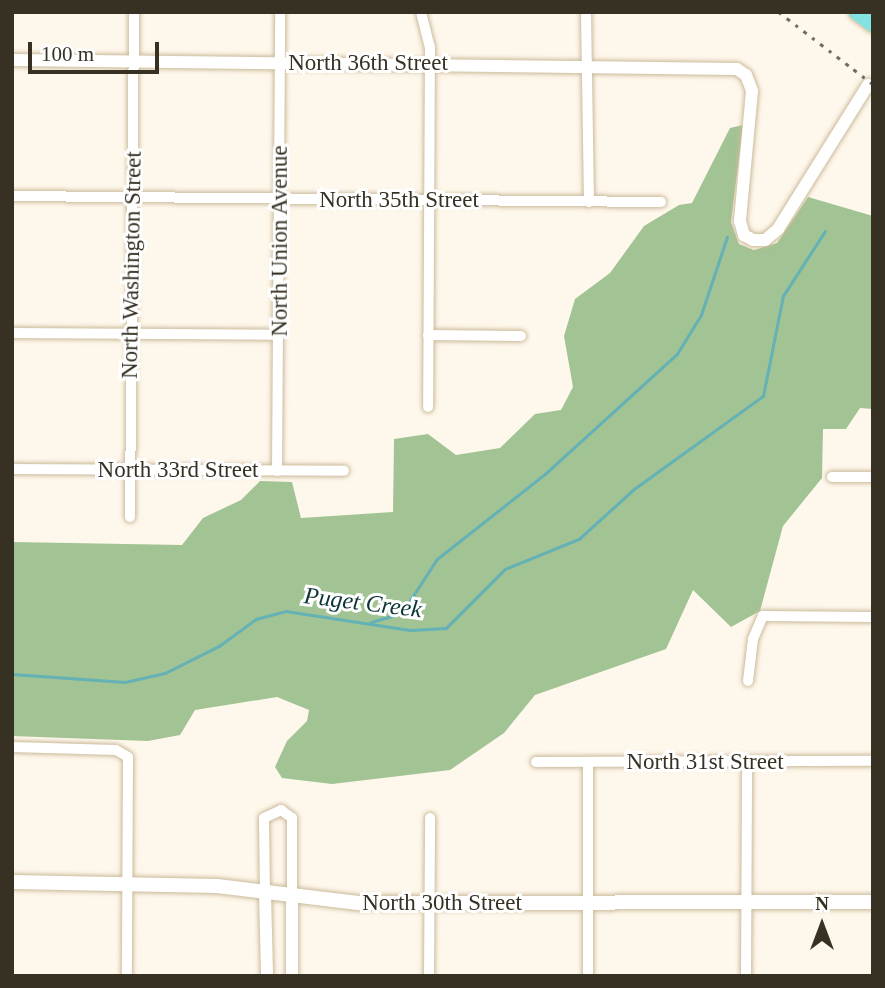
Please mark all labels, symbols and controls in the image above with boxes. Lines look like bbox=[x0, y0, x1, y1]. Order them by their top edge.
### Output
scale bar bbox=[32, 28, 163, 72]
text: 100 m bbox=[41, 42, 94, 66]
street label: North 36th Street bbox=[288, 49, 448, 77]
street label: North Union Avenue bbox=[266, 145, 294, 337]
street label: North Washington Street bbox=[116, 151, 148, 379]
street label: North 35th Street bbox=[319, 186, 479, 214]
street label: North 33rd Street bbox=[98, 456, 258, 484]
water label: Puget Creek bbox=[302, 581, 424, 625]
street label: North 31st Street bbox=[626, 748, 784, 776]
street label: North 30th Street bbox=[362, 889, 522, 917]
north arrow bbox=[787, 890, 857, 960]
text: N bbox=[815, 893, 829, 914]

